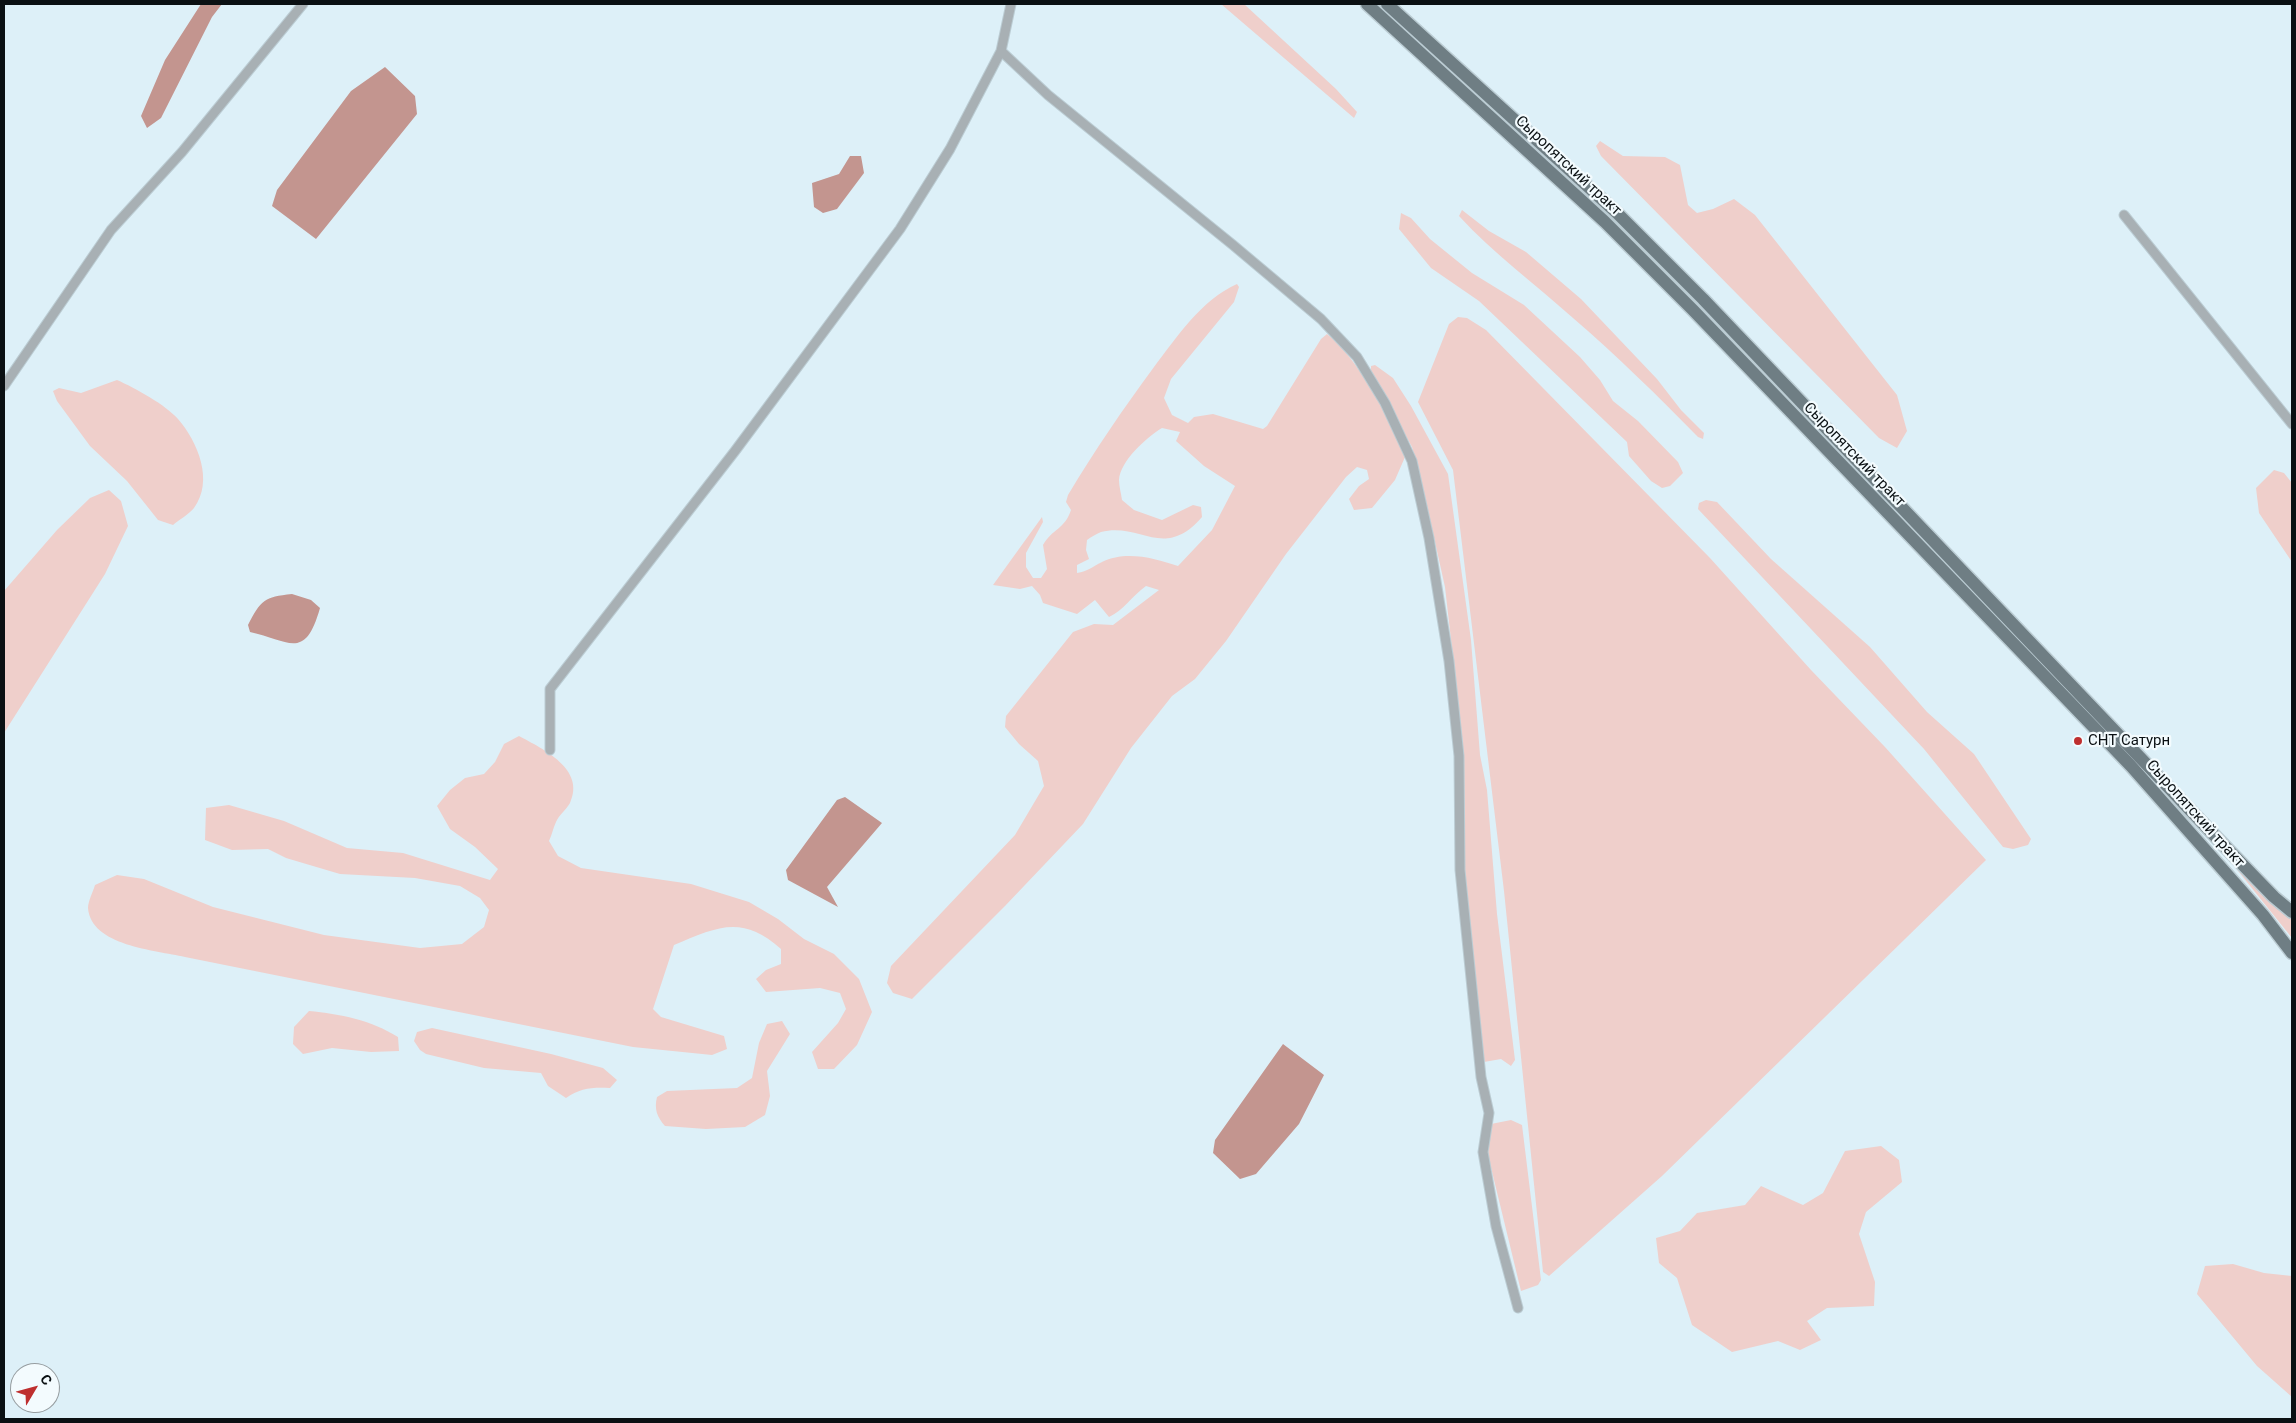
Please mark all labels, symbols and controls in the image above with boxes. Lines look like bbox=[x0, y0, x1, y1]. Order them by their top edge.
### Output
street label: Сыропятский тракт bbox=[1511, 112, 1625, 220]
street label: Сыропятский тракт bbox=[1800, 399, 1908, 511]
place label: СНТ Сатурн bbox=[2088, 732, 2170, 750]
marker: СНТ Сатурн bbox=[2072, 735, 2084, 747]
street label: Сыропятский тракт bbox=[2142, 757, 2248, 871]
north arrow bbox=[10, 1363, 60, 1413]
text: С bbox=[37, 1371, 55, 1388]

